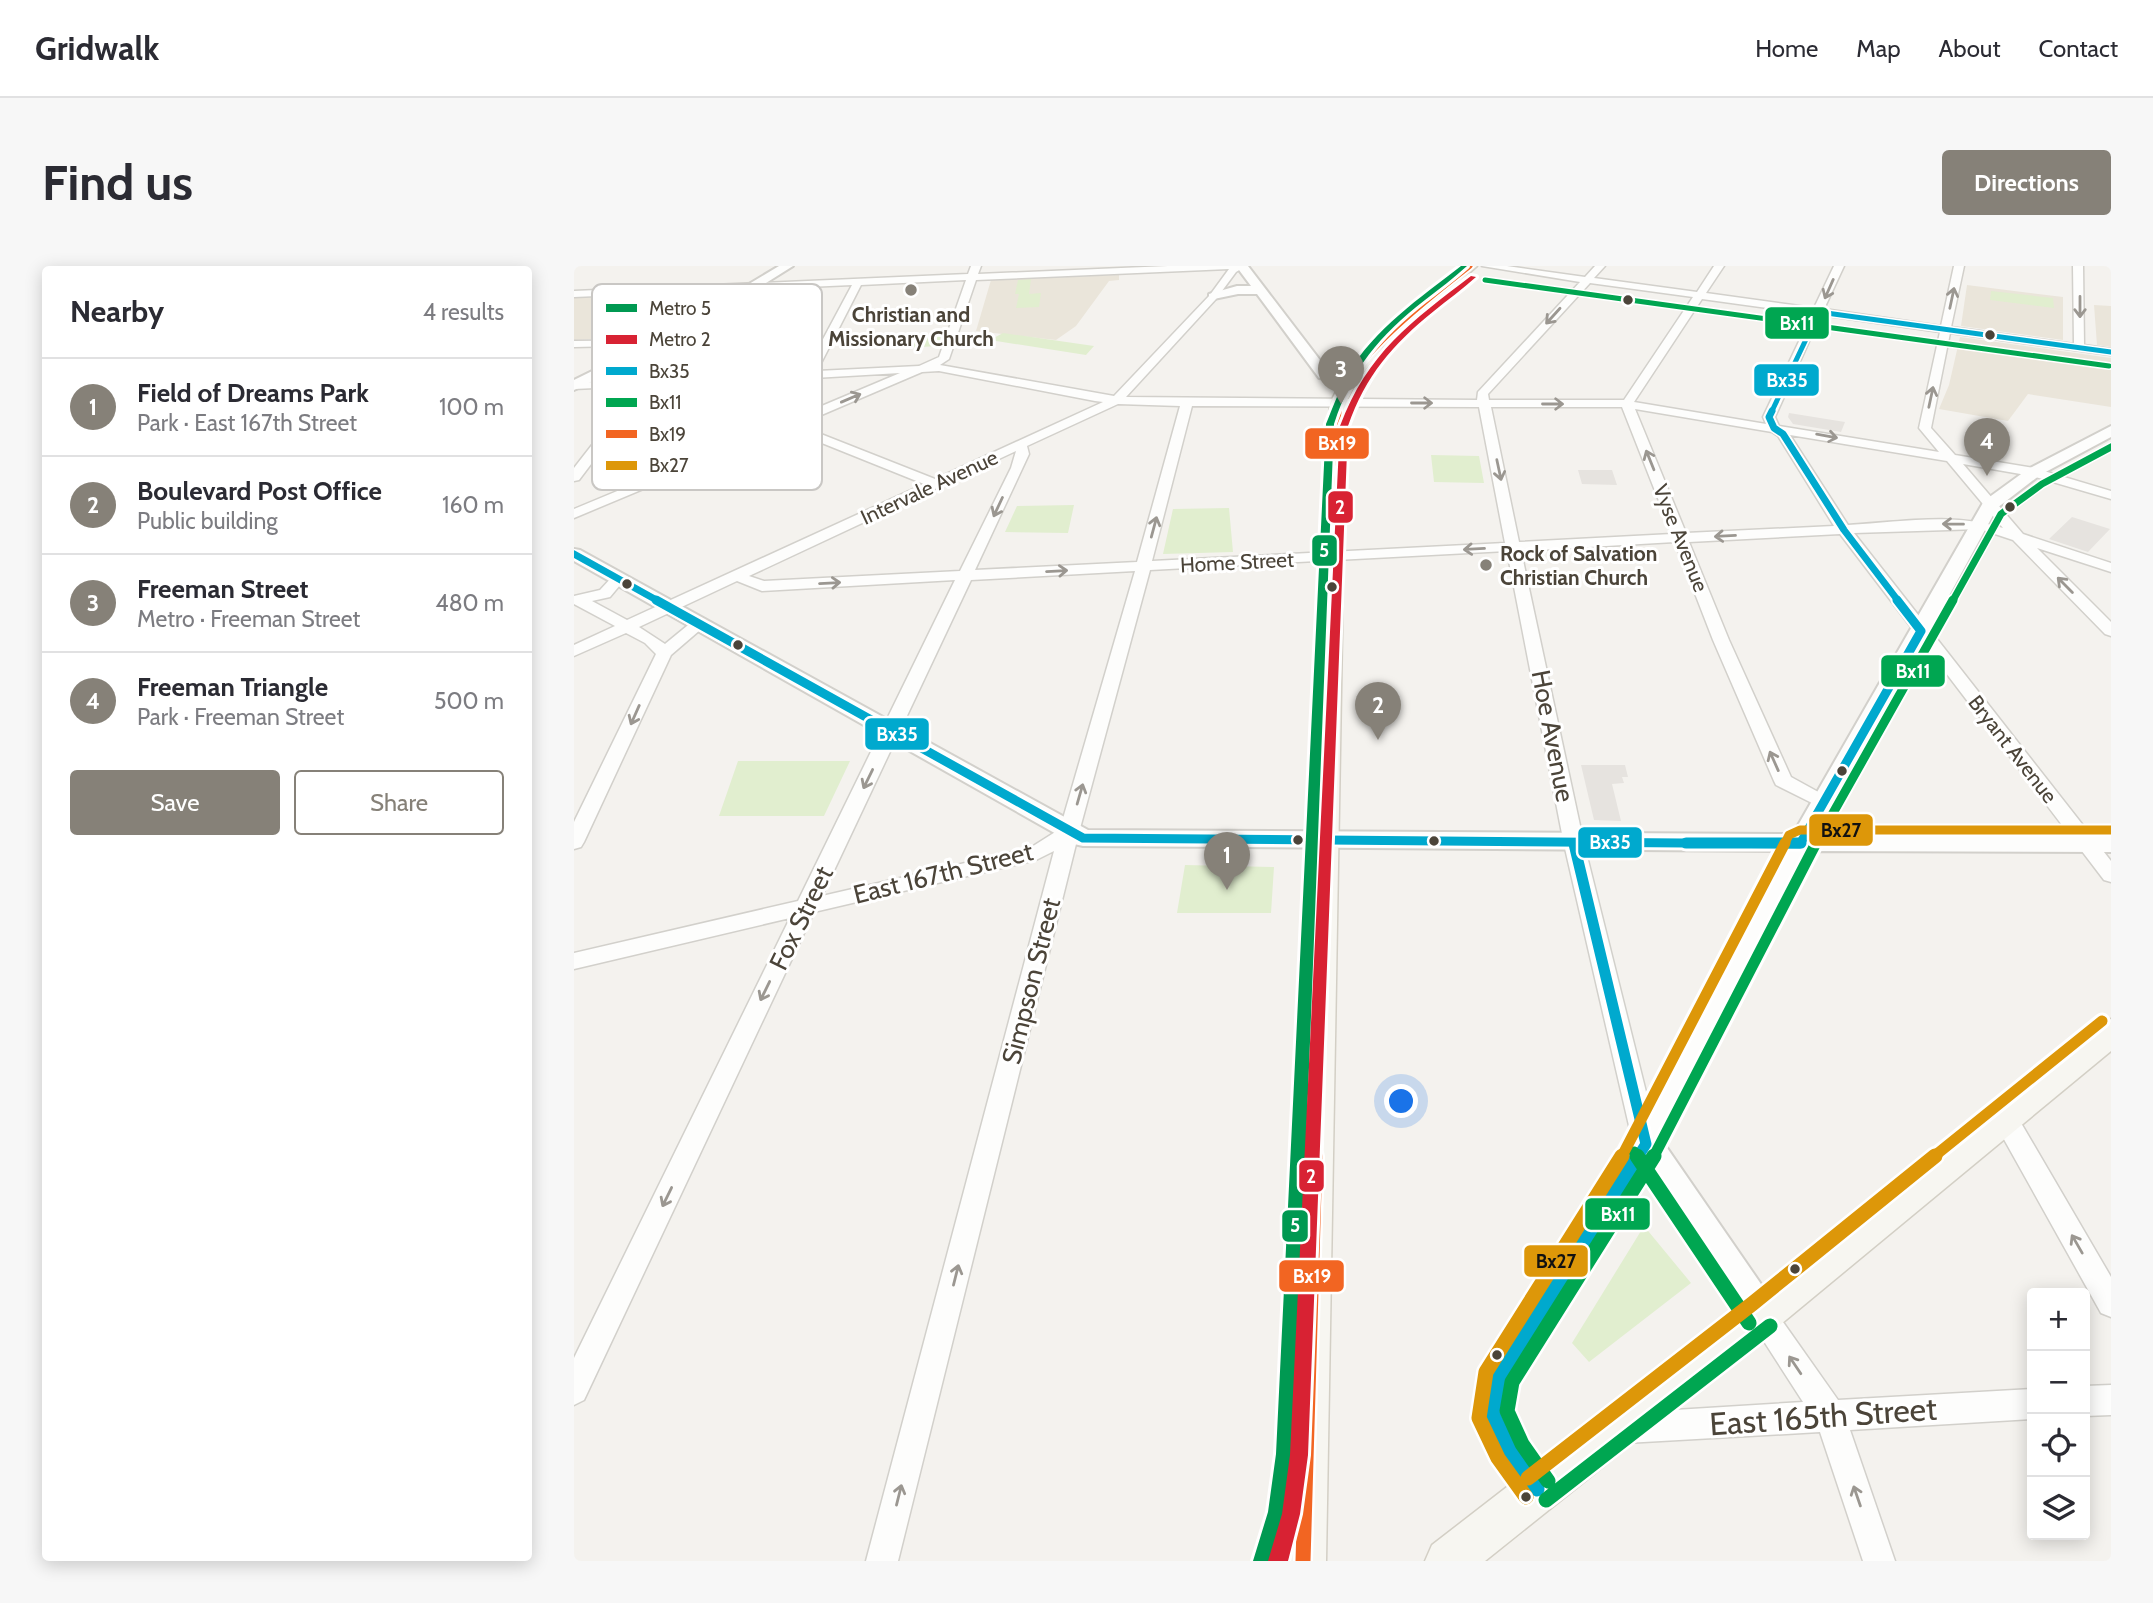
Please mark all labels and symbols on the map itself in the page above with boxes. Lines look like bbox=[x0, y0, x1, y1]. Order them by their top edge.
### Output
one-way arrow bbox=[1822, 278, 1835, 299]
marker: Christian and Missionary Church bbox=[903, 282, 919, 298]
legend bbox=[592, 284, 822, 490]
one-way arrow bbox=[1946, 287, 1960, 310]
unlabelled marker bbox=[1621, 293, 1635, 307]
one-way arrow bbox=[2073, 295, 2086, 318]
text: Metro 5 bbox=[649, 297, 711, 320]
place label: Christian and Missionary Church bbox=[828, 302, 994, 351]
line badge: Bx11 bbox=[1764, 306, 1830, 340]
one-way arrow bbox=[1545, 307, 1562, 324]
text: Bx11 bbox=[1780, 312, 1814, 335]
text: Metro 2 bbox=[649, 328, 711, 351]
unlabelled marker bbox=[1983, 328, 1997, 342]
pin: 3 bbox=[1318, 346, 1364, 404]
text: Bx35 bbox=[649, 360, 690, 383]
line badge: Bx35 bbox=[1753, 363, 1820, 397]
text: Bx35 bbox=[1766, 369, 1808, 392]
one-way arrow bbox=[1925, 386, 1939, 409]
text: Bx11 bbox=[649, 391, 681, 414]
one-way arrow bbox=[840, 391, 862, 404]
one-way arrow bbox=[1410, 396, 1433, 410]
one-way arrow bbox=[1541, 397, 1564, 411]
pin: 4 bbox=[1964, 418, 2010, 476]
text: Bx19 bbox=[649, 423, 686, 446]
line badge: Bx19 bbox=[1304, 427, 1370, 460]
one-way arrow bbox=[1815, 430, 1838, 443]
text: Bx19 bbox=[1318, 432, 1356, 455]
street label: Intervale Avenue bbox=[857, 444, 1002, 530]
one-way arrow bbox=[1643, 450, 1656, 471]
text: Bx27 bbox=[649, 454, 689, 477]
one-way arrow bbox=[1492, 458, 1506, 481]
street label: Vyse Avenue bbox=[1648, 481, 1714, 596]
line badge: 2 bbox=[1327, 490, 1354, 524]
one-way arrow bbox=[991, 496, 1004, 517]
text: 2 bbox=[1335, 496, 1345, 519]
unlabelled marker bbox=[2003, 500, 2017, 514]
one-way arrow bbox=[1149, 516, 1162, 538]
one-way arrow bbox=[1941, 518, 1964, 531]
one-way arrow bbox=[1715, 530, 1737, 543]
line badge: 5 bbox=[1311, 534, 1338, 567]
text: 5 bbox=[1319, 539, 1329, 562]
place label: Rock of Salvation Christian Church bbox=[1500, 541, 1657, 590]
one-way arrow bbox=[1463, 543, 1486, 556]
street label: Home Street bbox=[1179, 547, 1295, 577]
marker: Rock of Salvation Christian Church bbox=[1478, 557, 1494, 573]
one-way arrow bbox=[1046, 564, 1068, 577]
one-way arrow bbox=[819, 576, 842, 589]
one-way arrow bbox=[2056, 576, 2073, 593]
unlabelled marker bbox=[620, 577, 634, 591]
unlabelled marker bbox=[1325, 580, 1339, 594]
unlabelled marker bbox=[731, 638, 745, 652]
line badge: Bx11 bbox=[1880, 654, 1946, 688]
text: Bx11 bbox=[1896, 660, 1930, 683]
street label: Hoe Avenue bbox=[1525, 667, 1581, 805]
pin: 2 bbox=[1355, 682, 1401, 740]
street label: Bryant Avenue bbox=[1963, 690, 2063, 808]
one-way arrow bbox=[628, 704, 642, 725]
line badge: Bx35 bbox=[864, 717, 930, 751]
text: Bx35 bbox=[876, 723, 918, 746]
one-way arrow bbox=[1767, 751, 1780, 772]
unlabelled marker bbox=[1835, 764, 1849, 778]
one-way arrow bbox=[861, 768, 874, 789]
one-way arrow bbox=[1075, 783, 1088, 805]
line badge: Bx27 bbox=[1808, 813, 1874, 847]
text: Bx27 bbox=[1821, 819, 1862, 842]
line badge: Bx35 bbox=[1577, 826, 1643, 859]
text: Bx35 bbox=[1589, 831, 1631, 854]
pin: 1 bbox=[1204, 832, 1250, 890]
unlabelled marker bbox=[1291, 833, 1305, 847]
unlabelled marker bbox=[1427, 834, 1441, 848]
street label: East 167th Street bbox=[850, 835, 1036, 911]
street label: Fox Street bbox=[762, 861, 840, 975]
street label: Simpson Street bbox=[995, 894, 1067, 1067]
one-way arrow bbox=[758, 980, 772, 1001]
your location bbox=[1384, 1084, 1418, 1118]
line badge: 2 bbox=[1298, 1159, 1325, 1193]
text: 2 bbox=[1306, 1165, 1316, 1188]
one-way arrow bbox=[660, 1185, 673, 1207]
line badge: Bx11 bbox=[1584, 1197, 1651, 1231]
text: Bx11 bbox=[1601, 1203, 1635, 1226]
line badge: 5 bbox=[1281, 1209, 1309, 1243]
text: 5 bbox=[1290, 1214, 1300, 1237]
one-way arrow bbox=[2070, 1234, 2083, 1255]
line badge: Bx27 bbox=[1523, 1244, 1589, 1278]
text: Bx27 bbox=[1536, 1250, 1577, 1273]
line badge: Bx19 bbox=[1278, 1259, 1345, 1293]
unlabelled marker bbox=[1788, 1262, 1802, 1276]
one-way arrow bbox=[950, 1264, 963, 1286]
text: Bx19 bbox=[1293, 1265, 1331, 1288]
unlabelled marker bbox=[1490, 1348, 1504, 1362]
one-way arrow bbox=[1788, 1355, 1802, 1375]
street label: East 165th Street bbox=[1708, 1389, 1938, 1443]
one-way arrow bbox=[893, 1484, 906, 1507]
one-way arrow bbox=[1850, 1486, 1862, 1508]
unlabelled marker bbox=[1519, 1490, 1533, 1504]

